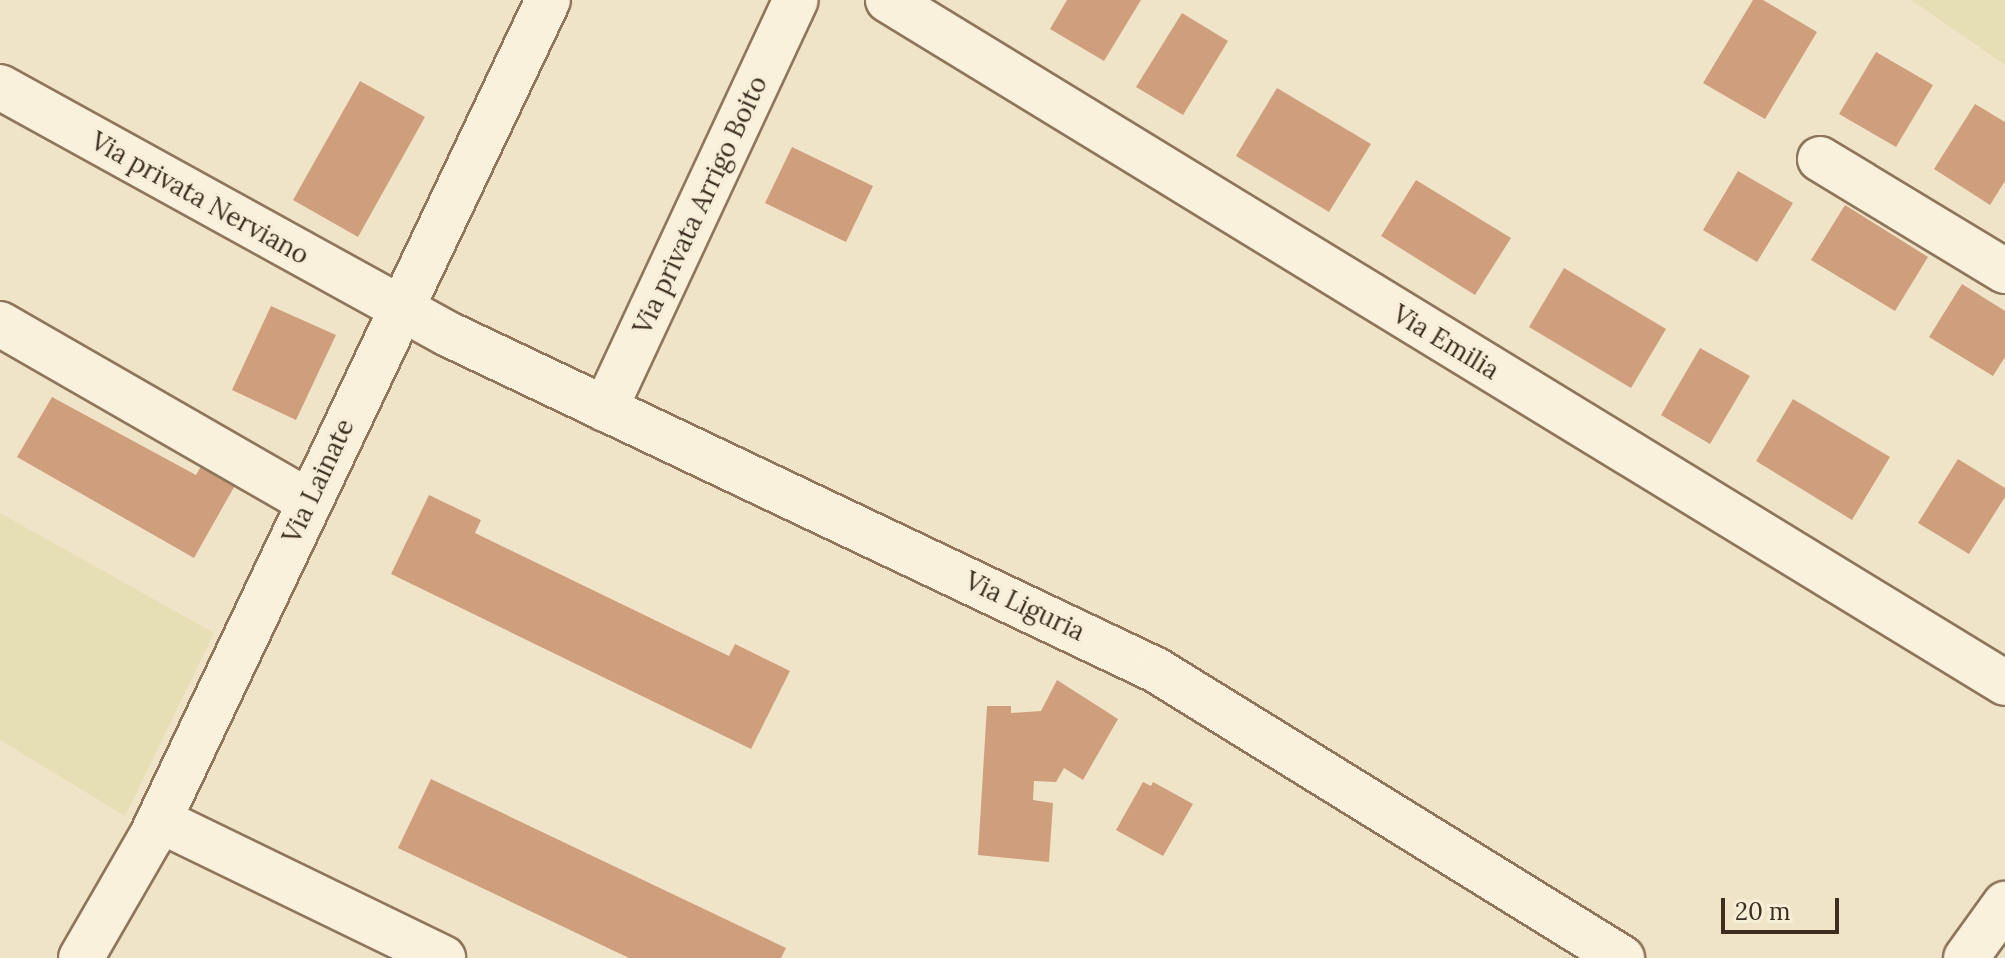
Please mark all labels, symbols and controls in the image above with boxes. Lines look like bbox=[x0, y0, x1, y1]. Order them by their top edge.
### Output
street label: Via privata Arrigo Boito bbox=[626, 71, 774, 339]
street label: Via privata Nerviano bbox=[85, 125, 315, 271]
street label: Via Emilia bbox=[1387, 298, 1505, 386]
street label: Via Lainate bbox=[276, 414, 360, 548]
street label: Via Liguria bbox=[960, 565, 1090, 647]
scale bar bbox=[1725, 882, 1843, 932]
text: 20 m bbox=[1735, 896, 1791, 927]

